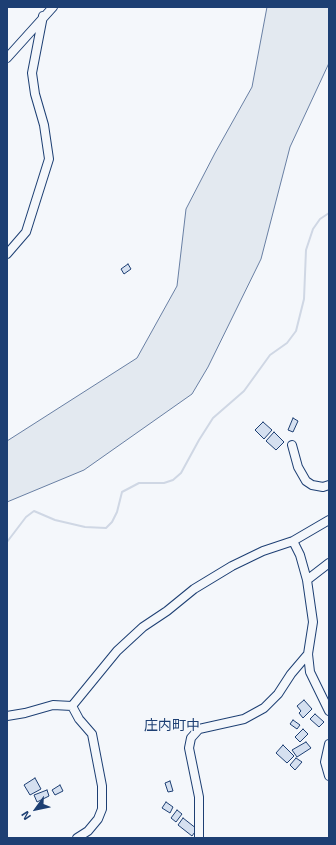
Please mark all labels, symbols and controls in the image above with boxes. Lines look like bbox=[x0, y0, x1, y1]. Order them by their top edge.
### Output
district label: 庄内町中 bbox=[144, 717, 200, 733]
north arrow bbox=[16, 789, 56, 829]
text: N bbox=[18, 809, 33, 823]

